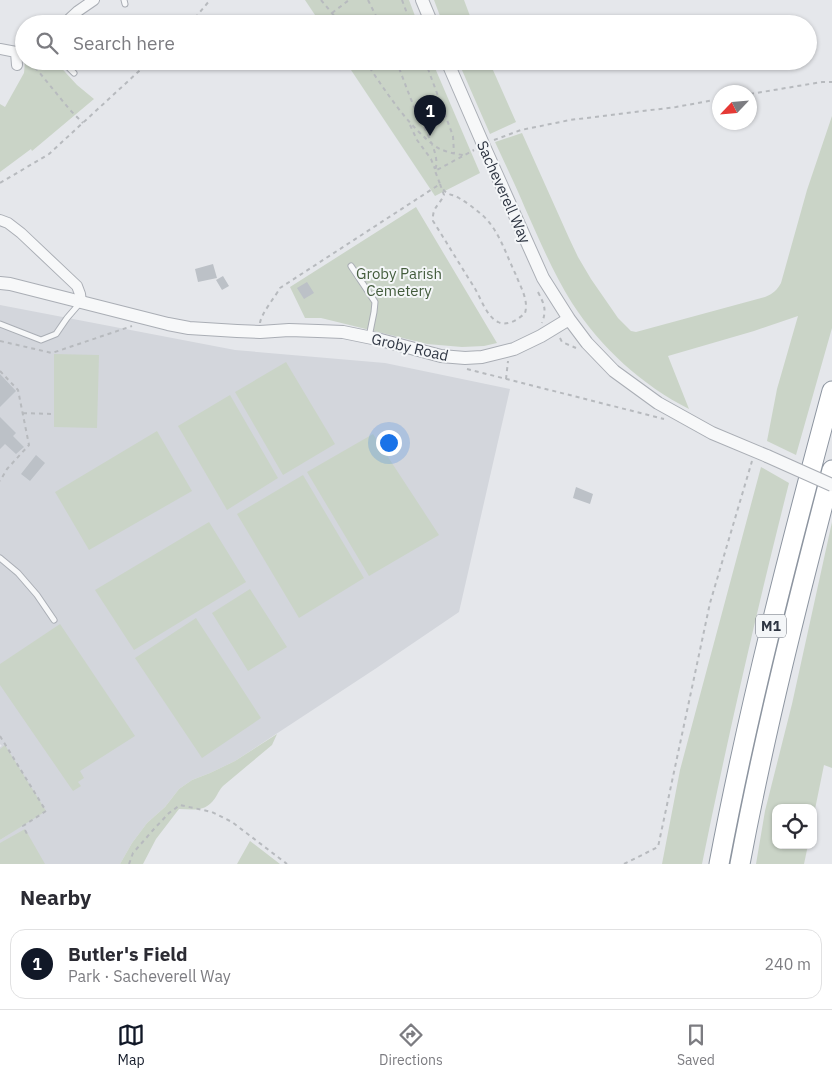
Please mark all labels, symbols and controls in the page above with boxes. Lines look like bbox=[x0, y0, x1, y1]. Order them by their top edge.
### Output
search box bbox=[15, 15, 817, 70]
icon: search bbox=[33, 29, 61, 57]
text: Search here bbox=[73, 31, 175, 55]
north arrow bbox=[712, 85, 757, 130]
pin: 1 bbox=[414, 95, 446, 136]
street label: Sacheverell Way bbox=[473, 138, 535, 247]
park label: Groby Parish Cemetery bbox=[356, 264, 442, 300]
street label: Groby Road bbox=[370, 329, 450, 365]
your location bbox=[376, 430, 402, 456]
road number: M1 bbox=[756, 614, 786, 638]
map controls bbox=[772, 804, 817, 849]
button: locate bbox=[772, 804, 817, 849]
text: Nearby bbox=[20, 883, 91, 911]
text: Butler's Field bbox=[68, 942, 188, 966]
text: 1 bbox=[32, 954, 42, 974]
text: 240 m bbox=[764, 954, 811, 974]
text: Park · Sacheverell Way bbox=[68, 966, 231, 986]
tab: Map bbox=[117, 1021, 145, 1069]
tab: Directions bbox=[379, 1021, 443, 1069]
tab: Saved bbox=[677, 1021, 715, 1069]

